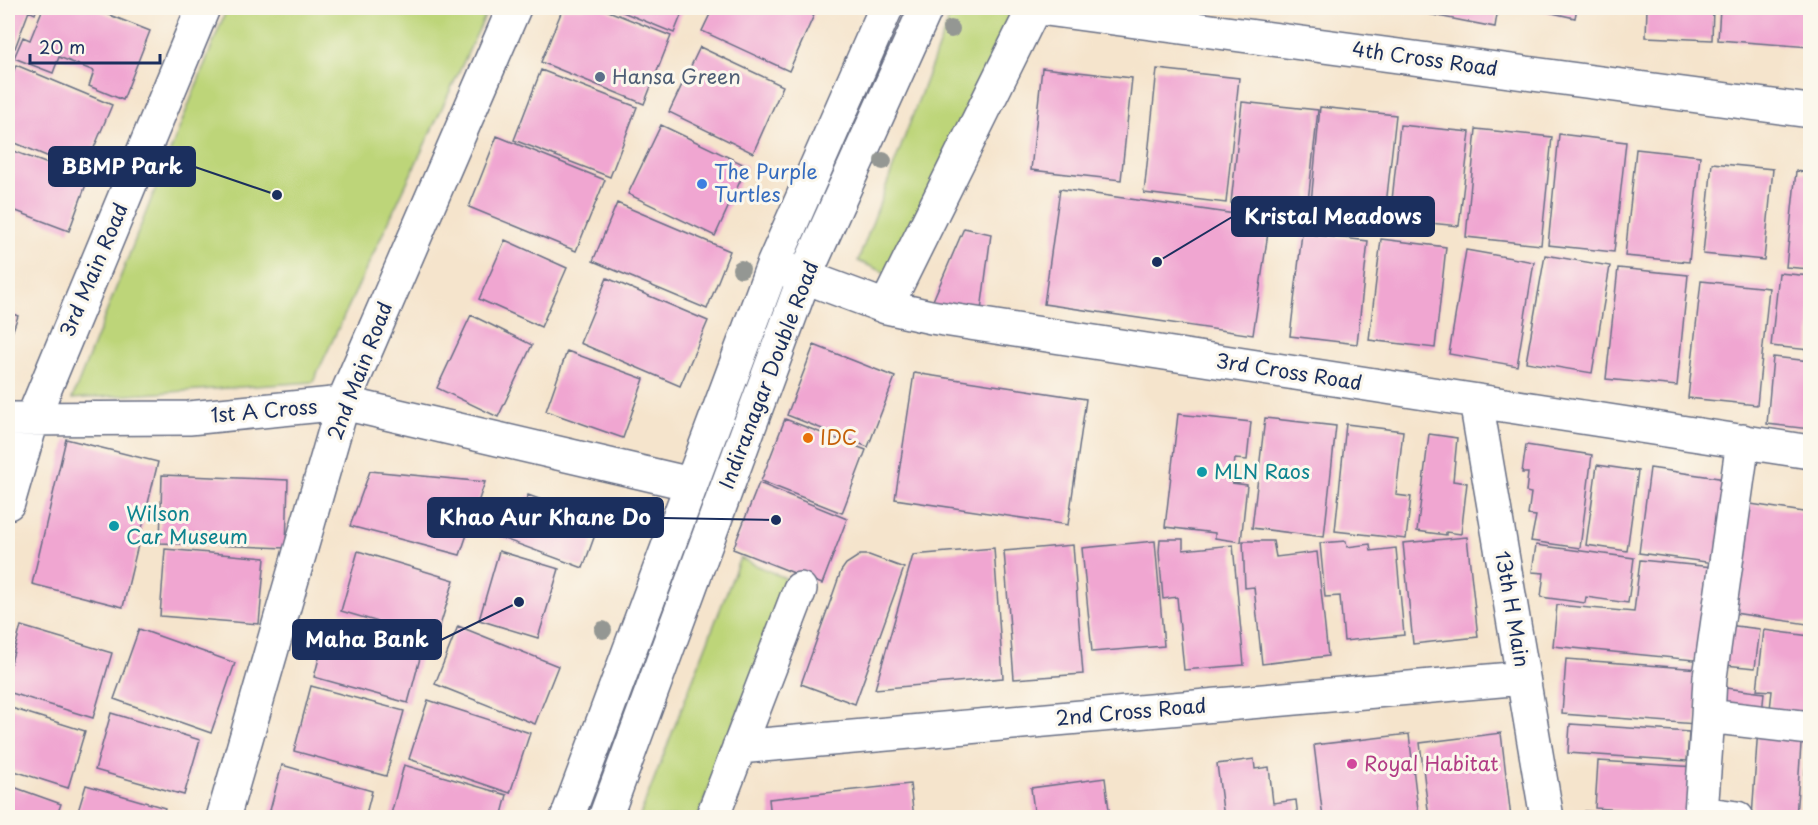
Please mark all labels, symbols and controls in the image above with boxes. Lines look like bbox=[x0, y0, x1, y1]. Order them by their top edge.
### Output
scale bar bbox=[30, 27, 160, 65]
text: 20 m bbox=[39, 33, 85, 60]
street label: 4th Cross Road bbox=[1350, 33, 1500, 83]
place label: Hansa Green bbox=[612, 61, 741, 91]
marker: Hansa Green bbox=[593, 70, 607, 84]
callout: BBMP Park bbox=[49, 147, 195, 186]
text: BBMP Park bbox=[61, 149, 183, 181]
place label: The Purple Turtles bbox=[714, 156, 818, 209]
marker: The Purple Turtles bbox=[695, 177, 709, 191]
callout: Kristal Meadows bbox=[1232, 197, 1434, 236]
street label: 3rd Main Road bbox=[51, 198, 135, 341]
text: Kristal Meadows bbox=[1244, 199, 1422, 231]
street label: Indiranagar Double Road bbox=[711, 256, 825, 493]
street label: 2nd Main Road bbox=[319, 297, 399, 444]
street label: 3rd Cross Road bbox=[1214, 345, 1364, 397]
street label: 1st A Cross bbox=[209, 390, 318, 430]
place label: IDC bbox=[820, 422, 857, 452]
marker: IDC bbox=[801, 431, 815, 445]
place label: MLN Raos bbox=[1214, 456, 1310, 486]
marker: MLN Raos bbox=[1195, 465, 1209, 479]
place label: Wilson Car Museum bbox=[126, 498, 248, 551]
callout: Khao Aur Khane Do bbox=[428, 498, 663, 537]
text: Khao Aur Khane Do bbox=[439, 500, 651, 532]
marker: Wilson Car Museum bbox=[107, 519, 121, 533]
street label: 13th H Main bbox=[1488, 548, 1538, 669]
callout: Maha Bank bbox=[293, 620, 441, 659]
text: Maha Bank bbox=[305, 622, 429, 654]
street label: 2nd Cross Road bbox=[1054, 689, 1207, 733]
place label: Royal Habitat bbox=[1364, 748, 1499, 778]
marker: Royal Habitat bbox=[1345, 757, 1359, 771]

